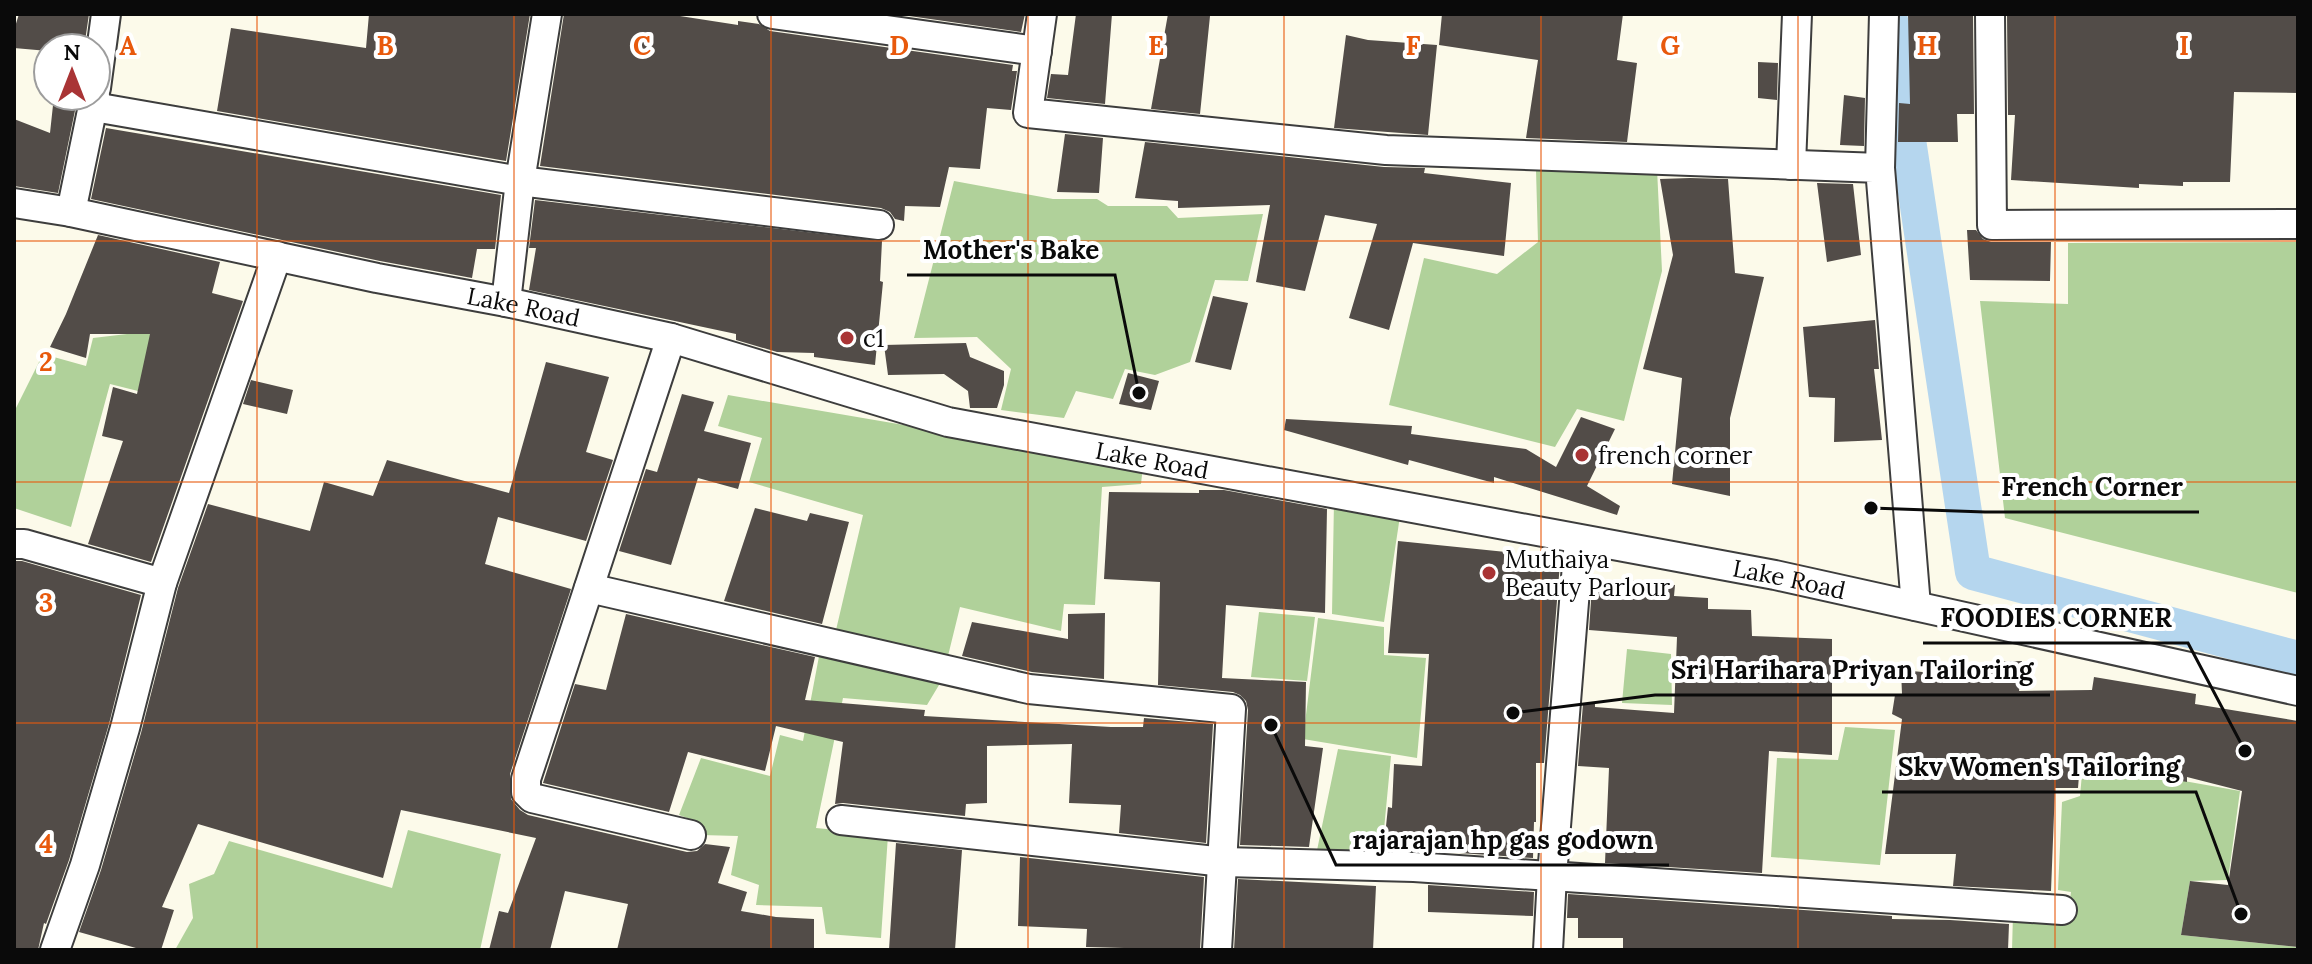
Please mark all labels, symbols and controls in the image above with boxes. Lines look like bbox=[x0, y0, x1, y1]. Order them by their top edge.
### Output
text: A bbox=[119, 29, 137, 62]
text: B bbox=[376, 29, 394, 62]
text: C bbox=[633, 29, 651, 62]
text: D bbox=[889, 29, 909, 62]
text: E bbox=[1148, 29, 1164, 62]
text: F bbox=[1406, 29, 1421, 62]
text: G bbox=[1660, 29, 1680, 62]
text: H bbox=[1917, 29, 1937, 62]
text: I bbox=[2179, 29, 2189, 62]
north arrow bbox=[32, 32, 112, 112]
text: N bbox=[63, 38, 81, 66]
callout: Mother's Bake bbox=[907, 225, 1115, 275]
text: Mother's Bake bbox=[923, 233, 1099, 266]
street label: Lake Road bbox=[465, 280, 583, 333]
place label: c1 bbox=[863, 323, 885, 354]
marker: c1 bbox=[838, 329, 856, 347]
text: 2 bbox=[39, 345, 53, 378]
street label: Lake Road bbox=[1093, 434, 1211, 485]
place label: french corner bbox=[1598, 440, 1753, 471]
marker: french corner bbox=[1573, 446, 1591, 464]
callout: French Corner bbox=[1985, 462, 2199, 512]
text: French Corner bbox=[2001, 470, 2183, 503]
place label: Muthaiya Beauty Parlour bbox=[1505, 544, 1671, 603]
street label: Lake Road bbox=[1730, 552, 1849, 606]
marker: Muthaiya Beauty Parlour bbox=[1480, 564, 1498, 582]
text: 3 bbox=[39, 586, 53, 619]
callout: FOODIES CORNER bbox=[1923, 593, 2188, 643]
text: FOODIES CORNER bbox=[1940, 601, 2172, 634]
callout: Sri Harihara Priyan Tailoring bbox=[1655, 645, 2050, 695]
text: Sri Harihara Priyan Tailoring bbox=[1671, 653, 2035, 686]
callout: Skv Women's Tailoring bbox=[1882, 742, 2196, 792]
text: Skv Women's Tailoring bbox=[1898, 750, 2182, 783]
callout: rajarajan hp gas godown bbox=[1336, 815, 1669, 865]
text: rajarajan hp gas godown bbox=[1353, 823, 1654, 856]
text: 4 bbox=[39, 827, 53, 860]

